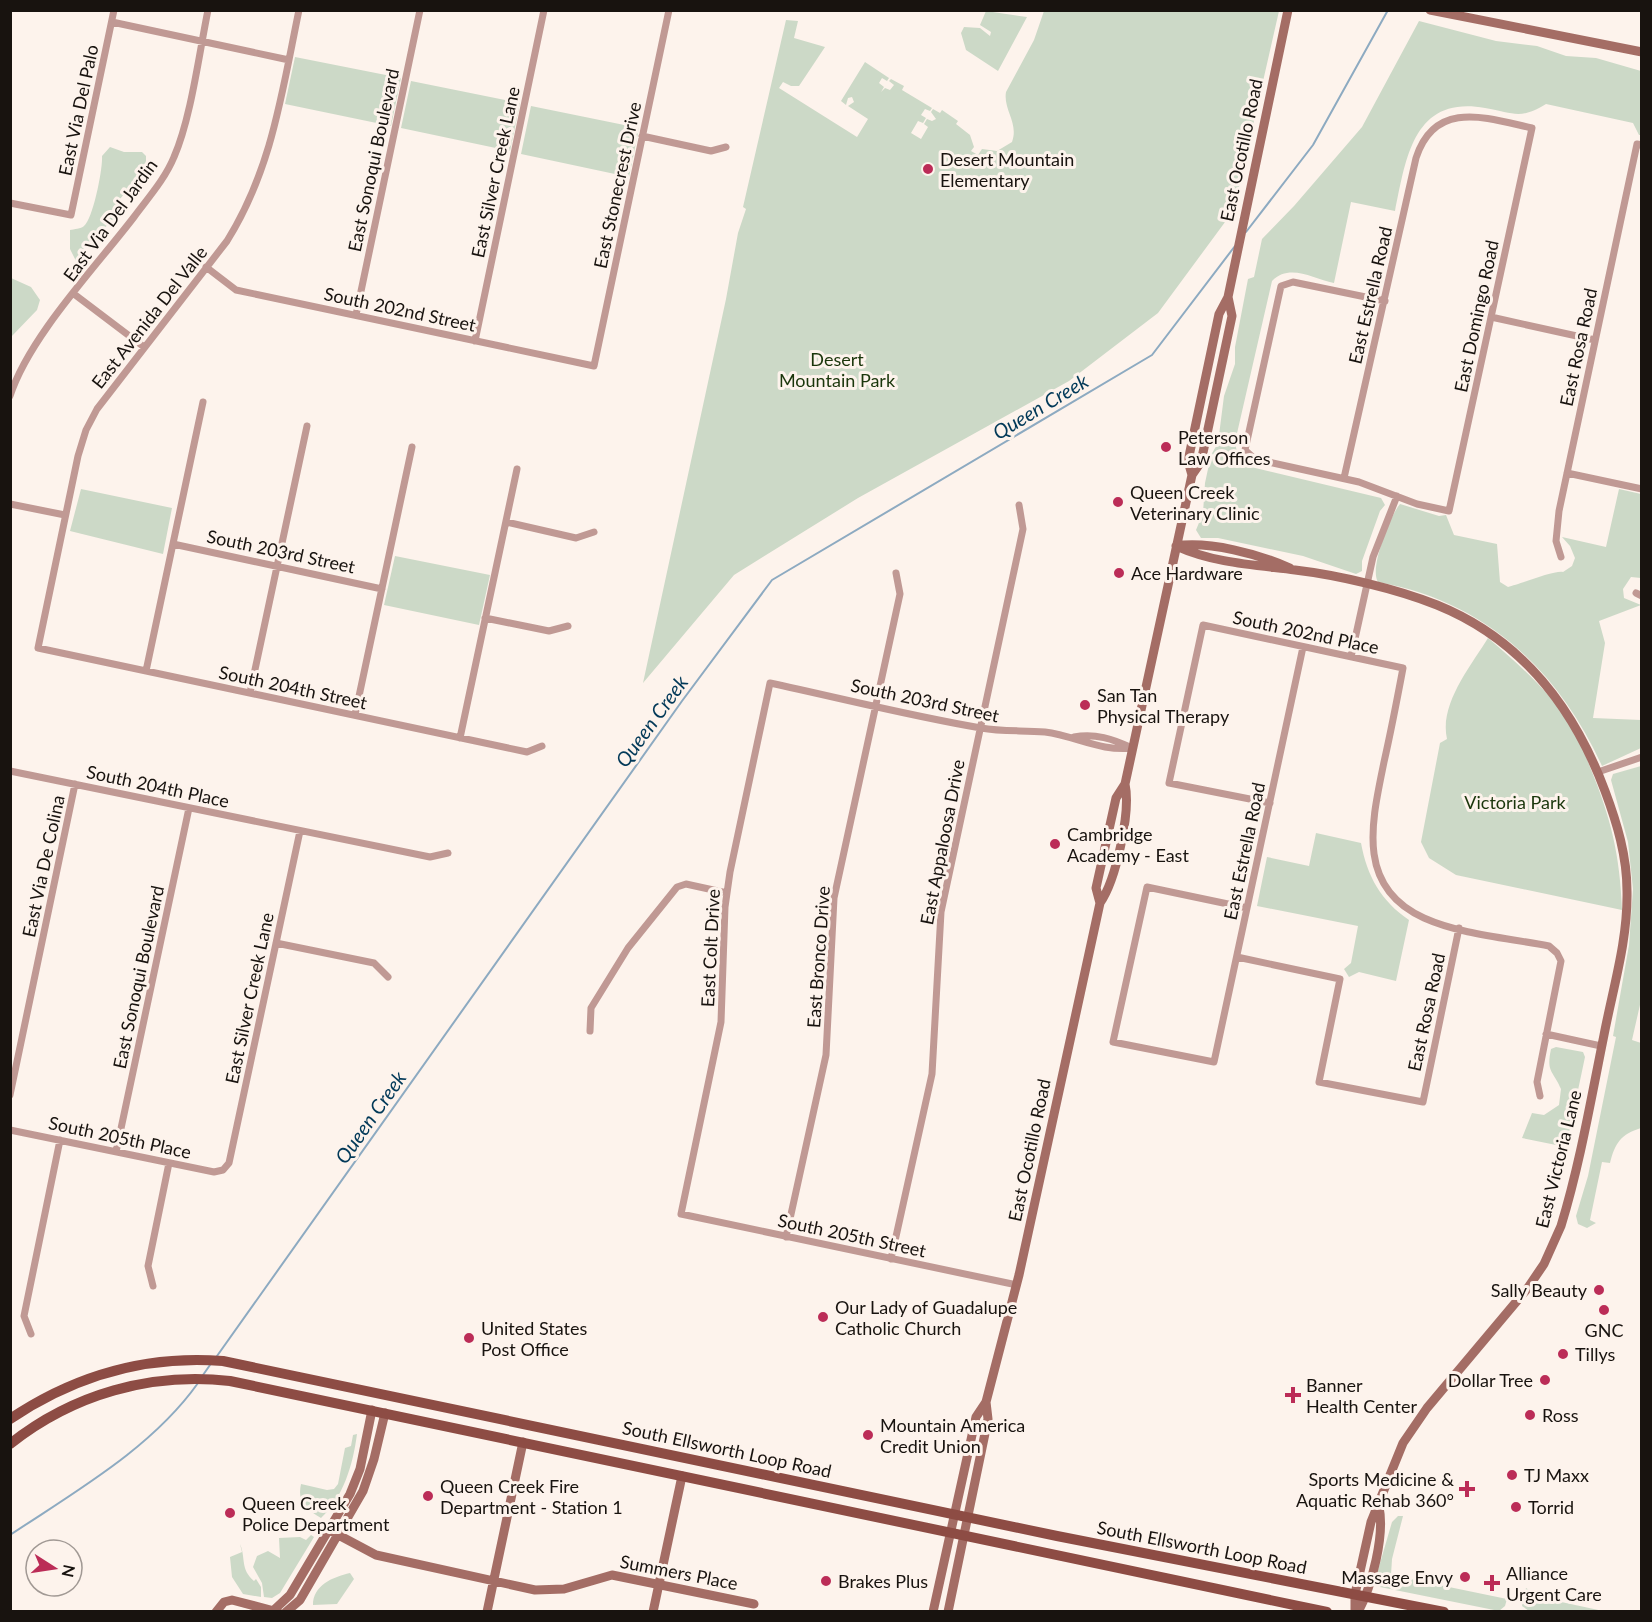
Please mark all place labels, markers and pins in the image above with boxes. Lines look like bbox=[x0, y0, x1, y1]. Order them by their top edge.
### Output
place label: Desert Mountain Elementary bbox=[940, 148, 1074, 191]
marker: Desert Mountain Elementary bbox=[921, 162, 935, 176]
place label: Peterson Law Offices bbox=[1178, 426, 1271, 469]
marker: Peterson Law Offices bbox=[1159, 440, 1173, 454]
place label: Queen Creek Veterinary Clinic bbox=[1130, 481, 1260, 524]
marker: Queen Creek Veterinary Clinic bbox=[1111, 495, 1125, 509]
place label: Ace Hardware bbox=[1131, 562, 1243, 584]
marker: Ace Hardware bbox=[1112, 566, 1126, 580]
place label: San Tan Physical Therapy bbox=[1097, 684, 1230, 727]
marker: San Tan Physical Therapy bbox=[1078, 698, 1092, 712]
place label: Cambridge Academy - East bbox=[1067, 823, 1189, 866]
marker: Cambridge Academy - East bbox=[1048, 837, 1062, 851]
place label: Sally Beauty bbox=[1491, 1279, 1588, 1301]
marker: Sally Beauty bbox=[1592, 1283, 1606, 1297]
place label: Our Lady of Guadalupe Catholic Church bbox=[835, 1296, 1017, 1339]
marker: GNC bbox=[1597, 1303, 1611, 1317]
marker: Our Lady of Guadalupe Catholic Church bbox=[816, 1310, 830, 1324]
place label: United States Post Office bbox=[481, 1317, 587, 1360]
place label: GNC bbox=[1585, 1319, 1623, 1341]
marker: United States Post Office bbox=[462, 1331, 476, 1345]
place label: Tillys bbox=[1575, 1343, 1616, 1365]
marker: Tillys bbox=[1556, 1347, 1570, 1361]
place label: Dollar Tree bbox=[1448, 1369, 1533, 1391]
marker: Dollar Tree bbox=[1538, 1373, 1552, 1387]
place label: Banner Health Center bbox=[1306, 1374, 1417, 1417]
marker: Banner Health Center bbox=[1284, 1386, 1302, 1404]
place label: Ross bbox=[1542, 1404, 1579, 1426]
marker: Ross bbox=[1523, 1408, 1537, 1422]
place label: Mountain America Credit Union bbox=[880, 1414, 1025, 1457]
marker: Mountain America Credit Union bbox=[861, 1428, 875, 1442]
place label: TJ Maxx bbox=[1524, 1464, 1589, 1486]
place label: Sports Medicine & Aquatic Rehab 360° bbox=[1296, 1468, 1454, 1511]
marker: TJ Maxx bbox=[1505, 1468, 1519, 1482]
place label: Queen Creek Fire Department - Station 1 bbox=[440, 1475, 623, 1518]
marker: Sports Medicine & Aquatic Rehab 360° bbox=[1458, 1480, 1476, 1498]
marker: Queen Creek Fire Department - Station 1 bbox=[421, 1489, 435, 1503]
place label: Queen Creek Police Department bbox=[242, 1492, 390, 1535]
place label: Torrid bbox=[1528, 1496, 1574, 1518]
marker: Torrid bbox=[1509, 1500, 1523, 1514]
marker: Queen Creek Police Department bbox=[223, 1506, 237, 1520]
place label: Alliance Urgent Care bbox=[1506, 1562, 1602, 1605]
place label: Massage Envy bbox=[1341, 1566, 1454, 1588]
place label: Brakes Plus bbox=[838, 1570, 928, 1592]
marker: Massage Envy bbox=[1458, 1570, 1472, 1584]
marker: Brakes Plus bbox=[819, 1574, 833, 1588]
marker: Alliance Urgent Care bbox=[1483, 1574, 1501, 1592]

